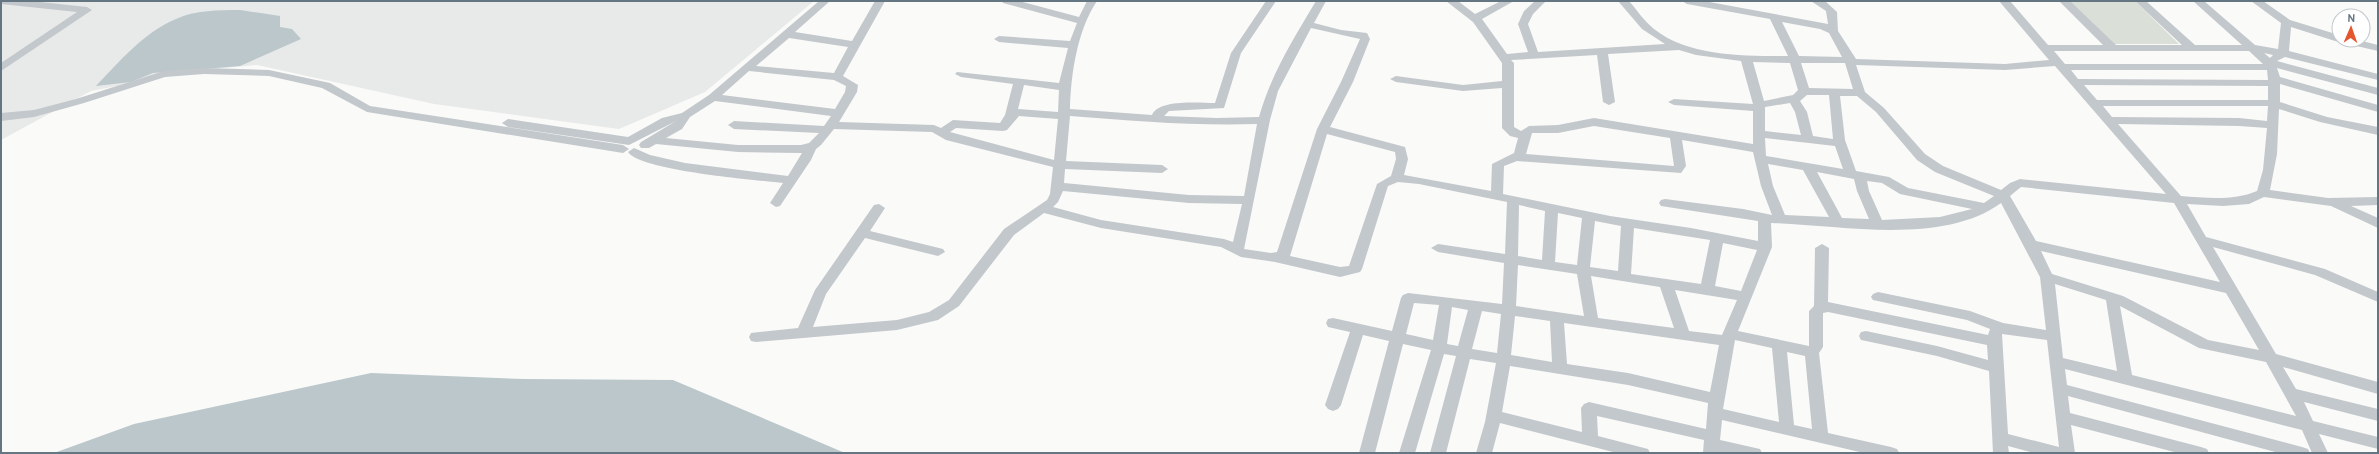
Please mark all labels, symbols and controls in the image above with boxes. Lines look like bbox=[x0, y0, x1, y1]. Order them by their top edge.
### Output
north arrow bbox=[2331, 8, 2371, 48]
text: N bbox=[2347, 12, 2356, 26]

